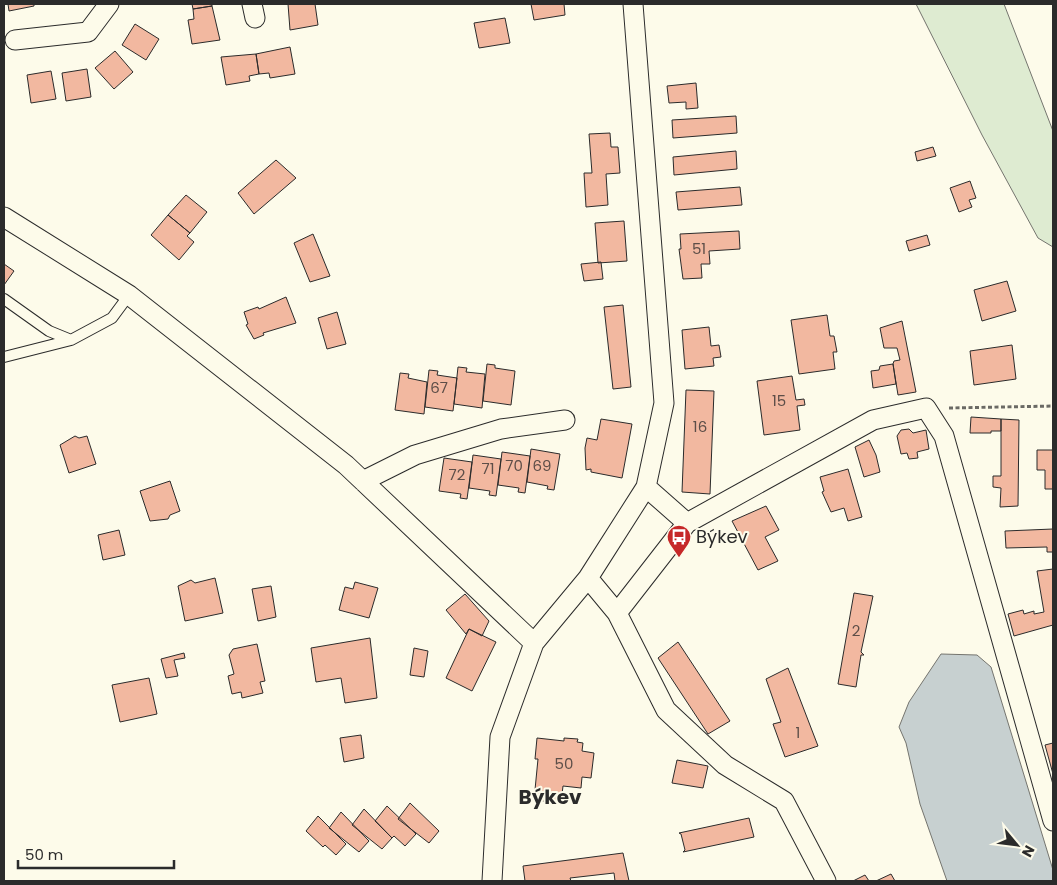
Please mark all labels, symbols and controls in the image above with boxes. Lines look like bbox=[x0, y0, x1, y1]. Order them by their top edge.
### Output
house number: 51 bbox=[692, 238, 706, 259]
house number: 67 bbox=[430, 377, 448, 398]
house number: 15 bbox=[772, 390, 786, 411]
house number: 16 bbox=[693, 416, 707, 437]
house number: 70 bbox=[505, 455, 523, 476]
house number: 69 bbox=[533, 455, 551, 476]
house number: 71 bbox=[482, 458, 495, 479]
house number: 72 bbox=[449, 464, 465, 485]
bus stop icon: Býkev bbox=[666, 524, 692, 558]
place label: Býkev bbox=[696, 524, 748, 549]
house number: 2 bbox=[852, 620, 860, 641]
house number: 1 bbox=[796, 722, 800, 743]
house number: 50 bbox=[555, 753, 573, 774]
district label: Býkev bbox=[518, 783, 582, 811]
north arrow bbox=[992, 820, 1042, 870]
scale bar bbox=[18, 838, 174, 870]
text: N bbox=[1017, 842, 1040, 861]
text: 50 m bbox=[25, 844, 63, 865]

